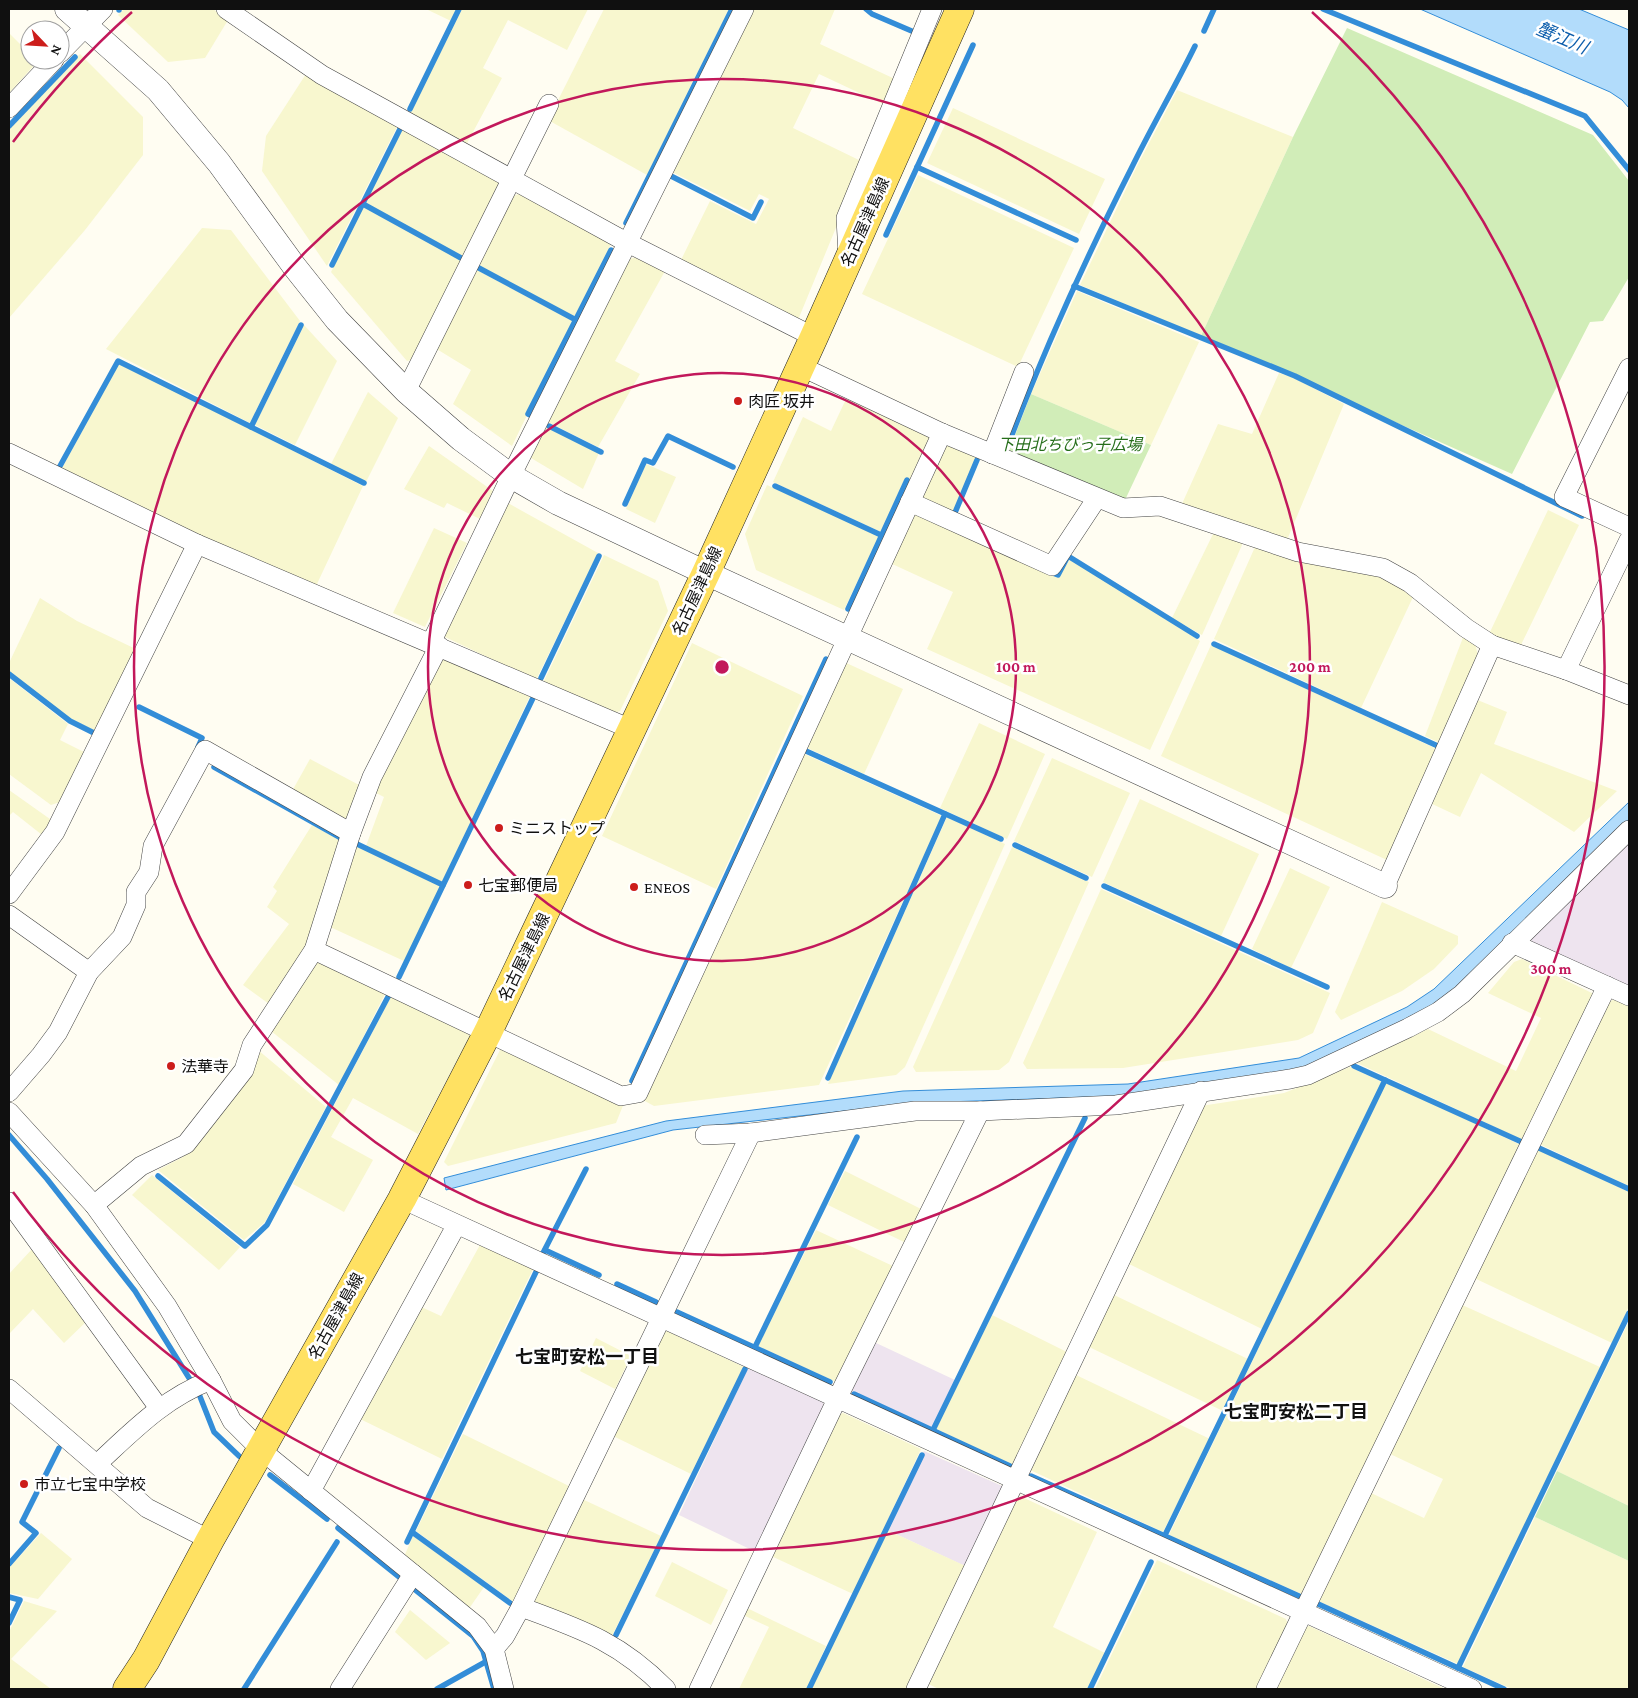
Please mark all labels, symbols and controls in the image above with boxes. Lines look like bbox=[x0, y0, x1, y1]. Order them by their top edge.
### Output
water label: 蟹江川 bbox=[1533, 18, 1593, 59]
north arrow bbox=[20, 20, 70, 70]
text: N bbox=[47, 43, 66, 59]
street label: 名古屋津島線 bbox=[838, 175, 892, 269]
place label: 肉匠 坂井 bbox=[748, 393, 815, 410]
marker: 肉匠 坂井 bbox=[732, 395, 744, 407]
park label: 下田北ちびっ子広場 bbox=[998, 436, 1144, 453]
street label: 名古屋津島線 bbox=[669, 544, 725, 638]
centre of rings bbox=[713, 658, 731, 676]
text: 100 m bbox=[996, 659, 1036, 675]
text: 200 m bbox=[1289, 659, 1331, 675]
place label: ミニストップ bbox=[509, 820, 605, 837]
marker: ミニストップ bbox=[493, 822, 505, 834]
place label: 七宝郵便局 bbox=[478, 877, 558, 894]
marker: 七宝郵便局 bbox=[462, 879, 474, 891]
place label: ENEOS bbox=[644, 879, 690, 896]
marker: ENEOS bbox=[628, 881, 640, 893]
street label: 名古屋津島線 bbox=[495, 910, 553, 1004]
text: 300 m bbox=[1530, 961, 1572, 977]
place label: 法華寺 bbox=[181, 1058, 229, 1075]
marker: 法華寺 bbox=[165, 1060, 177, 1072]
street label: 名古屋津島線 bbox=[305, 1270, 367, 1362]
district label: 七宝町安松一丁目 bbox=[515, 1347, 659, 1367]
district label: 七宝町安松二丁目 bbox=[1224, 1402, 1368, 1422]
place label: 市立七宝中学校 bbox=[34, 1476, 146, 1493]
marker: 市立七宝中学校 bbox=[18, 1478, 30, 1490]

